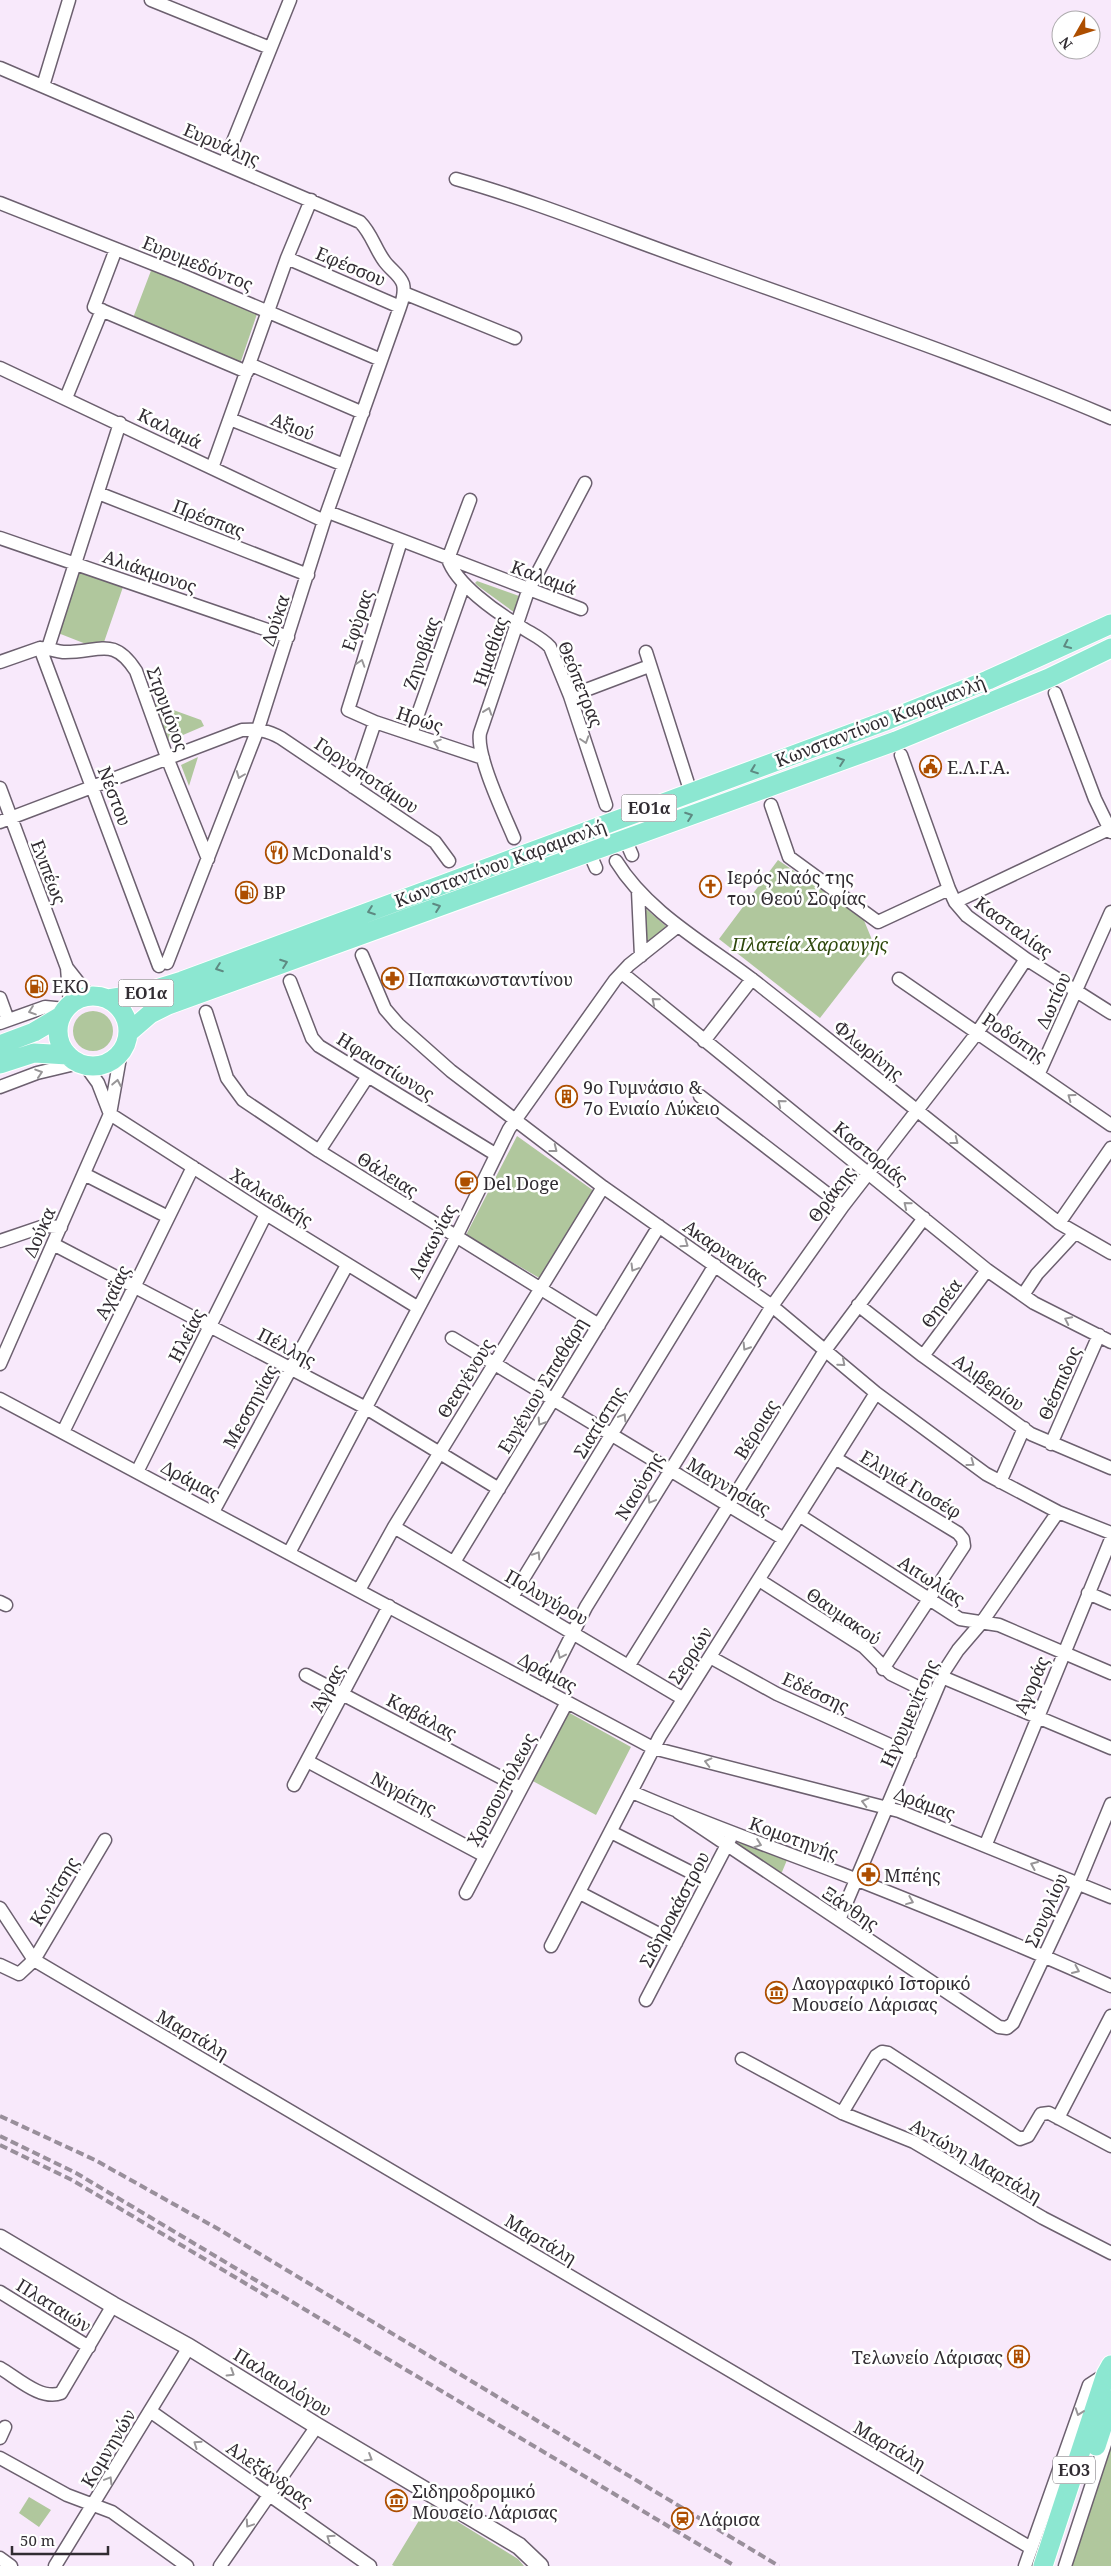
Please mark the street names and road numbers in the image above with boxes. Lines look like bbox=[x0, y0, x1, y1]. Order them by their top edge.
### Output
street label: Ευρυάλης bbox=[180, 117, 264, 171]
street label: Ευρυμεδόντος bbox=[139, 230, 257, 296]
street label: Εφέσσου bbox=[312, 241, 390, 291]
street label: Καλαμά bbox=[134, 402, 206, 454]
street label: Αξιού bbox=[268, 406, 318, 446]
street label: Πρέσπας bbox=[170, 493, 249, 543]
street label: Αλιάκμονος bbox=[100, 544, 201, 598]
street label: Καλαμά bbox=[508, 554, 581, 600]
street label: Εφύρας bbox=[336, 586, 378, 654]
street label: Δούκα bbox=[256, 591, 295, 648]
street label: Ζηνοβίας bbox=[397, 613, 445, 693]
street label: Ημαθίας bbox=[467, 613, 513, 689]
street label: Θεόπετρας bbox=[553, 637, 609, 731]
street label: Στρυμόνος bbox=[142, 664, 194, 755]
street label: Κωνσταντίνου Καραμανλή bbox=[772, 670, 988, 772]
street label: Ηρώς bbox=[394, 700, 447, 738]
street label: Γοργοποτάμου bbox=[310, 731, 424, 819]
street label: Νέστου bbox=[93, 763, 137, 829]
road number: ΕΟ1α bbox=[622, 794, 676, 821]
street label: Κωνσταντίνου Καραμανλή bbox=[391, 814, 609, 912]
street label: Ενιπέως bbox=[26, 836, 72, 908]
street label: Κασταλίας bbox=[970, 891, 1058, 964]
street label: Δωτίου bbox=[1030, 968, 1076, 1032]
road number: ΕΟ1α bbox=[118, 980, 174, 1006]
street label: Ροδόπης bbox=[978, 1007, 1052, 1068]
street label: Φλωρίνης bbox=[829, 1014, 909, 1086]
street label: Ηφαιστίωνος bbox=[333, 1026, 440, 1106]
street label: Καστοριάς bbox=[829, 1116, 914, 1191]
street label: Θάλειας bbox=[353, 1146, 424, 1202]
street label: Θράκης bbox=[802, 1161, 860, 1227]
street label: Χαλκιδικής bbox=[226, 1162, 318, 1232]
street label: Λακωνίας bbox=[402, 1199, 462, 1283]
street label: Δούκα bbox=[17, 1203, 61, 1261]
street label: Ακαρνανίας bbox=[679, 1214, 773, 1290]
street label: Αχαΐας bbox=[89, 1261, 136, 1323]
street label: Θησέα bbox=[915, 1273, 967, 1332]
street label: Ηλείας bbox=[162, 1304, 210, 1366]
street label: Ευγένιου Σπαθάρη bbox=[492, 1313, 592, 1457]
street label: Πέλλης bbox=[254, 1322, 321, 1372]
street label: Θεαγένους bbox=[431, 1333, 499, 1422]
street label: Θέσπιδος bbox=[1032, 1342, 1086, 1424]
street label: Αλιβερίου bbox=[948, 1348, 1030, 1416]
street label: Μεσσηνίας bbox=[217, 1360, 283, 1452]
street label: Σιατίστης bbox=[568, 1381, 631, 1462]
street label: Βέροιας bbox=[728, 1394, 784, 1463]
street label: Ελιγιά Γιοσέφ bbox=[856, 1444, 966, 1524]
street label: Ναούσης bbox=[609, 1447, 669, 1524]
street label: Μαγνησίας bbox=[683, 1452, 776, 1521]
street label: Δράμας bbox=[157, 1455, 225, 1506]
street label: Αιτωλίας bbox=[894, 1550, 970, 1611]
street label: Πολυγύρου bbox=[501, 1564, 593, 1630]
street label: Θαυμακού bbox=[802, 1582, 886, 1650]
street label: Σερρών bbox=[663, 1622, 717, 1688]
street label: Δράμας bbox=[514, 1647, 582, 1698]
street label: Αγοράς bbox=[1008, 1652, 1054, 1718]
street label: Ηγουμενίτσης bbox=[875, 1655, 944, 1771]
street label: Άγρας bbox=[304, 1660, 350, 1716]
street label: Εδέσσης bbox=[779, 1666, 854, 1718]
street label: Καβάλας bbox=[383, 1687, 462, 1745]
street label: Χρυσουπόλεως bbox=[461, 1728, 541, 1850]
street label: Νιγρίτης bbox=[367, 1766, 441, 1821]
street label: Δράμας bbox=[891, 1781, 959, 1825]
street label: Κομοτηνής bbox=[746, 1811, 842, 1865]
street label: Σιδηροκάστρου bbox=[633, 1847, 715, 1971]
street label: Κονίτσης bbox=[24, 1852, 84, 1930]
street label: Σουφλίου bbox=[1019, 1869, 1073, 1951]
street label: Ξάνθης bbox=[818, 1880, 884, 1936]
street label: Μαρτάλη bbox=[153, 2004, 233, 2064]
street label: Αντώνη Μαρτάλη bbox=[906, 2112, 1046, 2208]
street label: Μαρτάλη bbox=[501, 2208, 581, 2270]
street label: Πλαταιών bbox=[12, 2273, 96, 2337]
street label: Παλαιολόγου bbox=[229, 2342, 337, 2422]
street label: Κομνηνών bbox=[75, 2404, 141, 2492]
street label: Μαρτάλη bbox=[850, 2415, 930, 2475]
street label: Αλεξάνδρας bbox=[222, 2435, 318, 2513]
road number: ΕΟ3 bbox=[1053, 2456, 1095, 2484]

